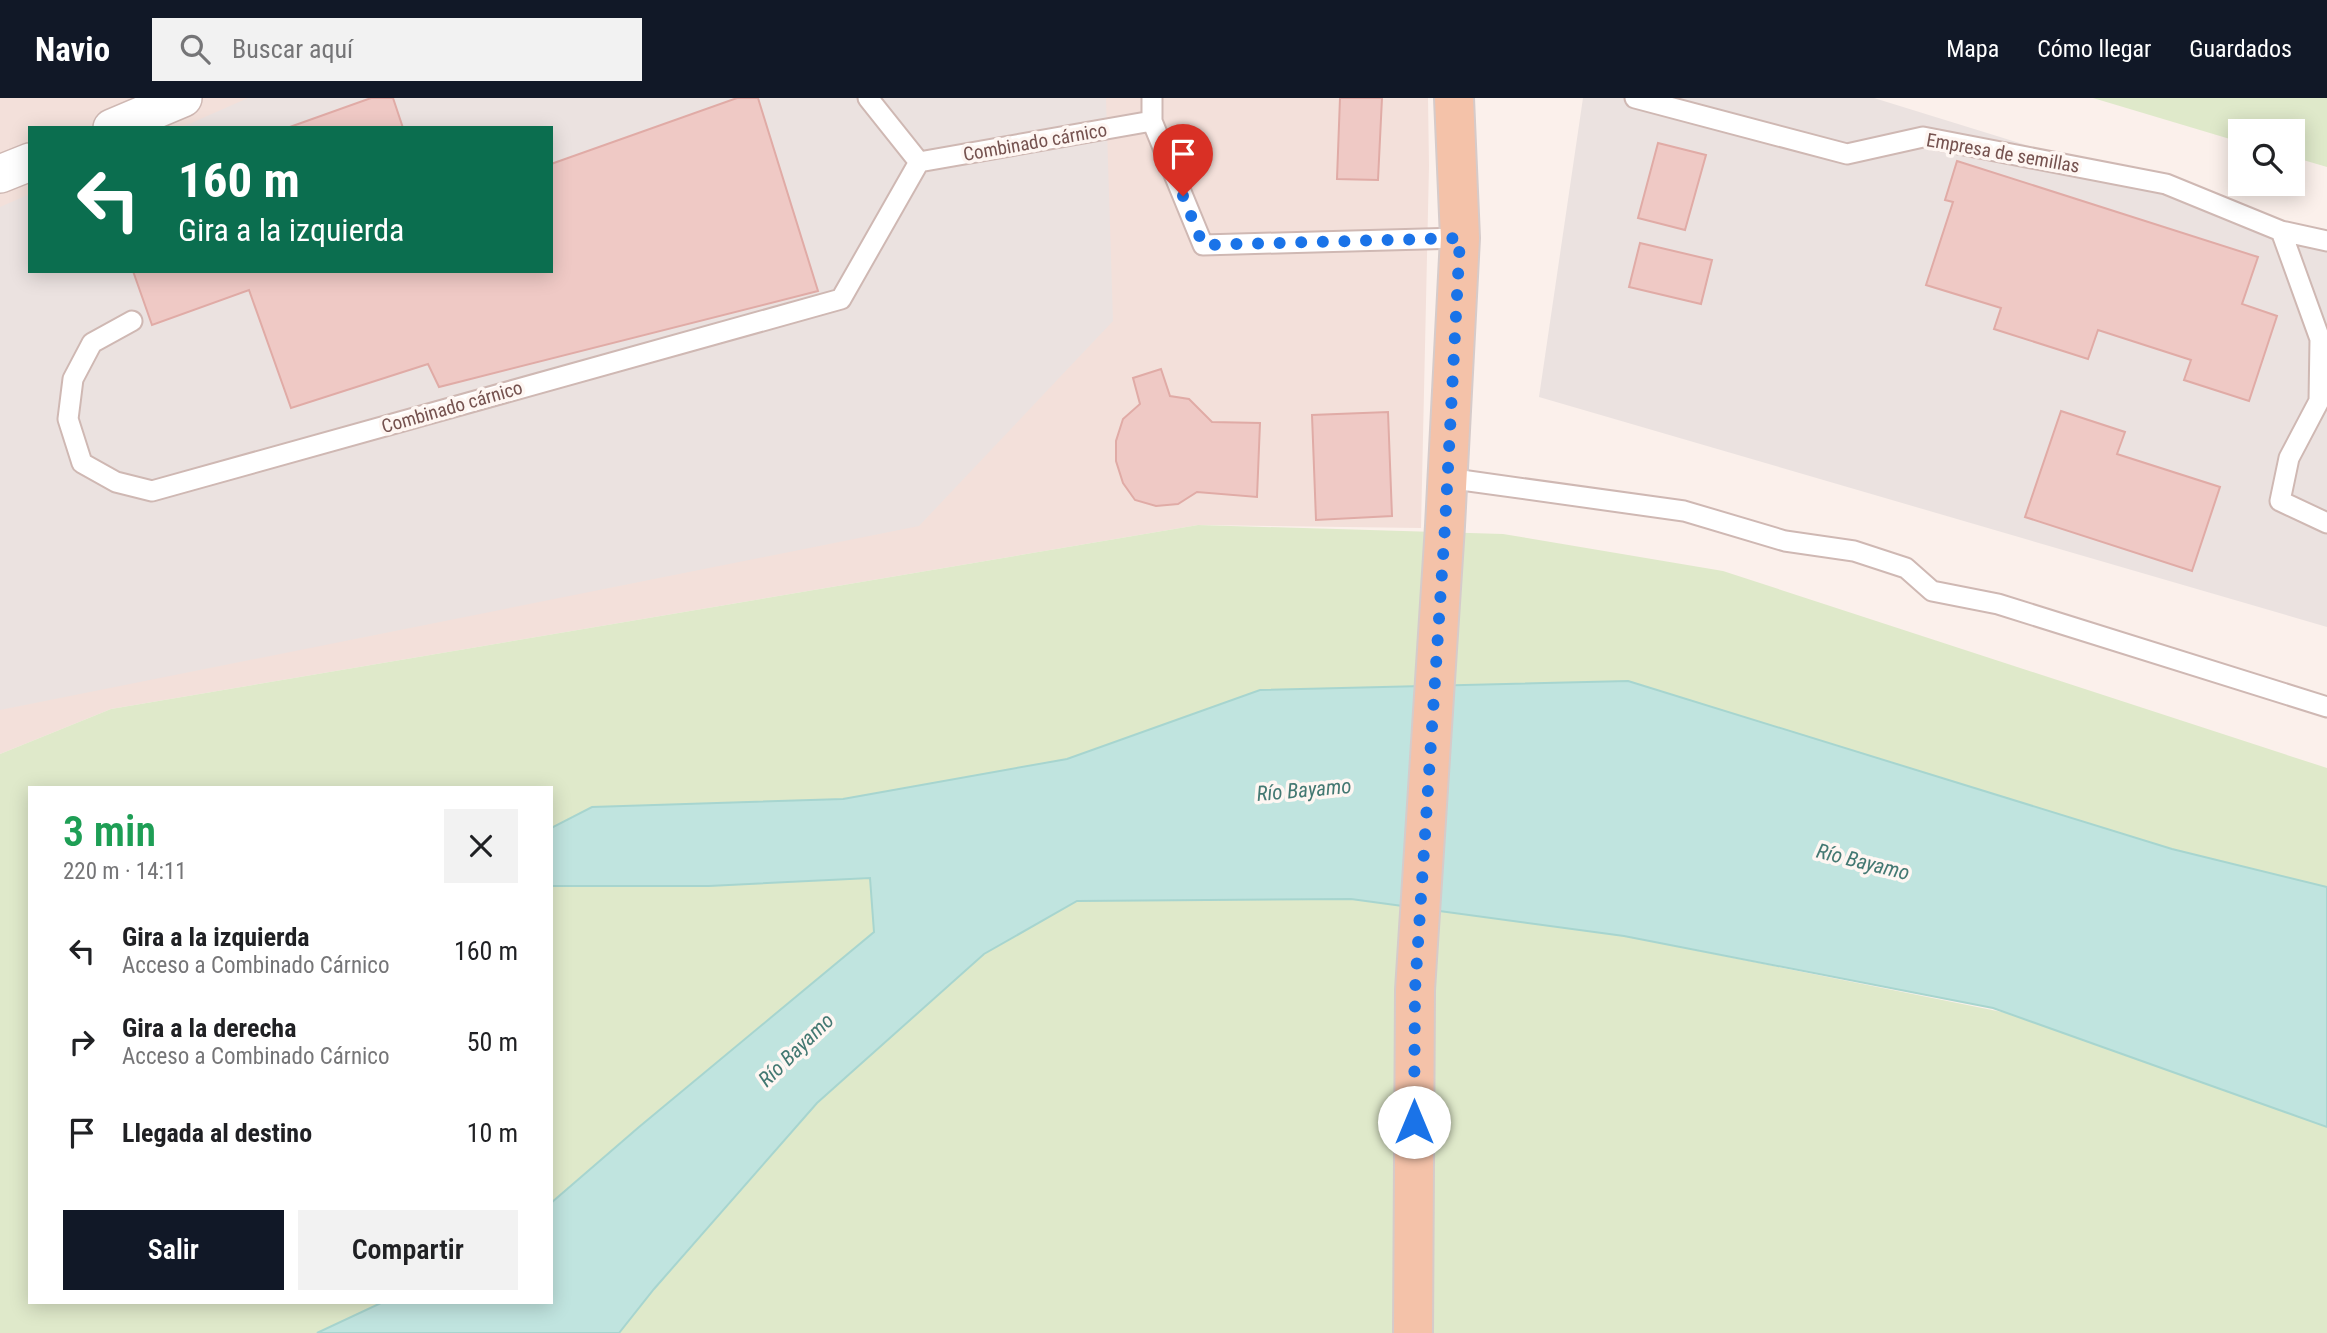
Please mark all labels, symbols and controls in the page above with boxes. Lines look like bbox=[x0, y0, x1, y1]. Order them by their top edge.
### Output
search box bbox=[152, 18, 642, 81]
text: Navio bbox=[35, 30, 110, 69]
icon: search bbox=[176, 30, 214, 68]
text: Buscar aquí bbox=[232, 34, 353, 64]
text: Mapa bbox=[1946, 35, 1999, 63]
text: Cómo llegar bbox=[2037, 35, 2151, 63]
text: Guardados bbox=[2189, 35, 2292, 63]
street label: Combinado cárnico bbox=[961, 118, 1109, 166]
map controls bbox=[2228, 119, 2305, 196]
button: search bbox=[2228, 119, 2305, 196]
pin bbox=[1153, 124, 1213, 196]
street label: Empresa de semillas bbox=[1925, 128, 2081, 178]
icon: arrive bbox=[1164, 135, 1202, 173]
text: 160 m bbox=[178, 152, 300, 209]
icon: left bbox=[63, 154, 154, 245]
text: Gira a la izquierda bbox=[178, 211, 404, 249]
street label: Combinado cárnico bbox=[379, 376, 525, 438]
water label: Río Bayamo bbox=[1256, 774, 1352, 806]
text: 3 min bbox=[63, 807, 156, 856]
button: close bbox=[444, 809, 518, 883]
water label: Río Bayamo bbox=[1814, 839, 1912, 885]
text: 220 m · 14:11 bbox=[63, 858, 187, 885]
text: Gira a la izquierda bbox=[122, 922, 310, 952]
icon: left bbox=[63, 932, 101, 970]
text: 160 m bbox=[454, 936, 518, 966]
text: Acceso a Combinado Cárnico bbox=[122, 952, 389, 979]
water label: Río Bayamo bbox=[754, 1008, 838, 1092]
text: Gira a la derecha bbox=[122, 1013, 296, 1043]
icon: right bbox=[63, 1023, 101, 1061]
text: 50 m bbox=[467, 1027, 518, 1057]
text: Acceso a Combinado Cárnico bbox=[122, 1043, 389, 1070]
position arrow bbox=[1377, 1085, 1451, 1159]
icon: arrive bbox=[63, 1114, 101, 1152]
text: Llegada al destino bbox=[122, 1118, 312, 1148]
text: 10 m bbox=[467, 1118, 518, 1148]
button: Salir bbox=[63, 1210, 284, 1290]
button: Compartir bbox=[298, 1210, 518, 1290]

